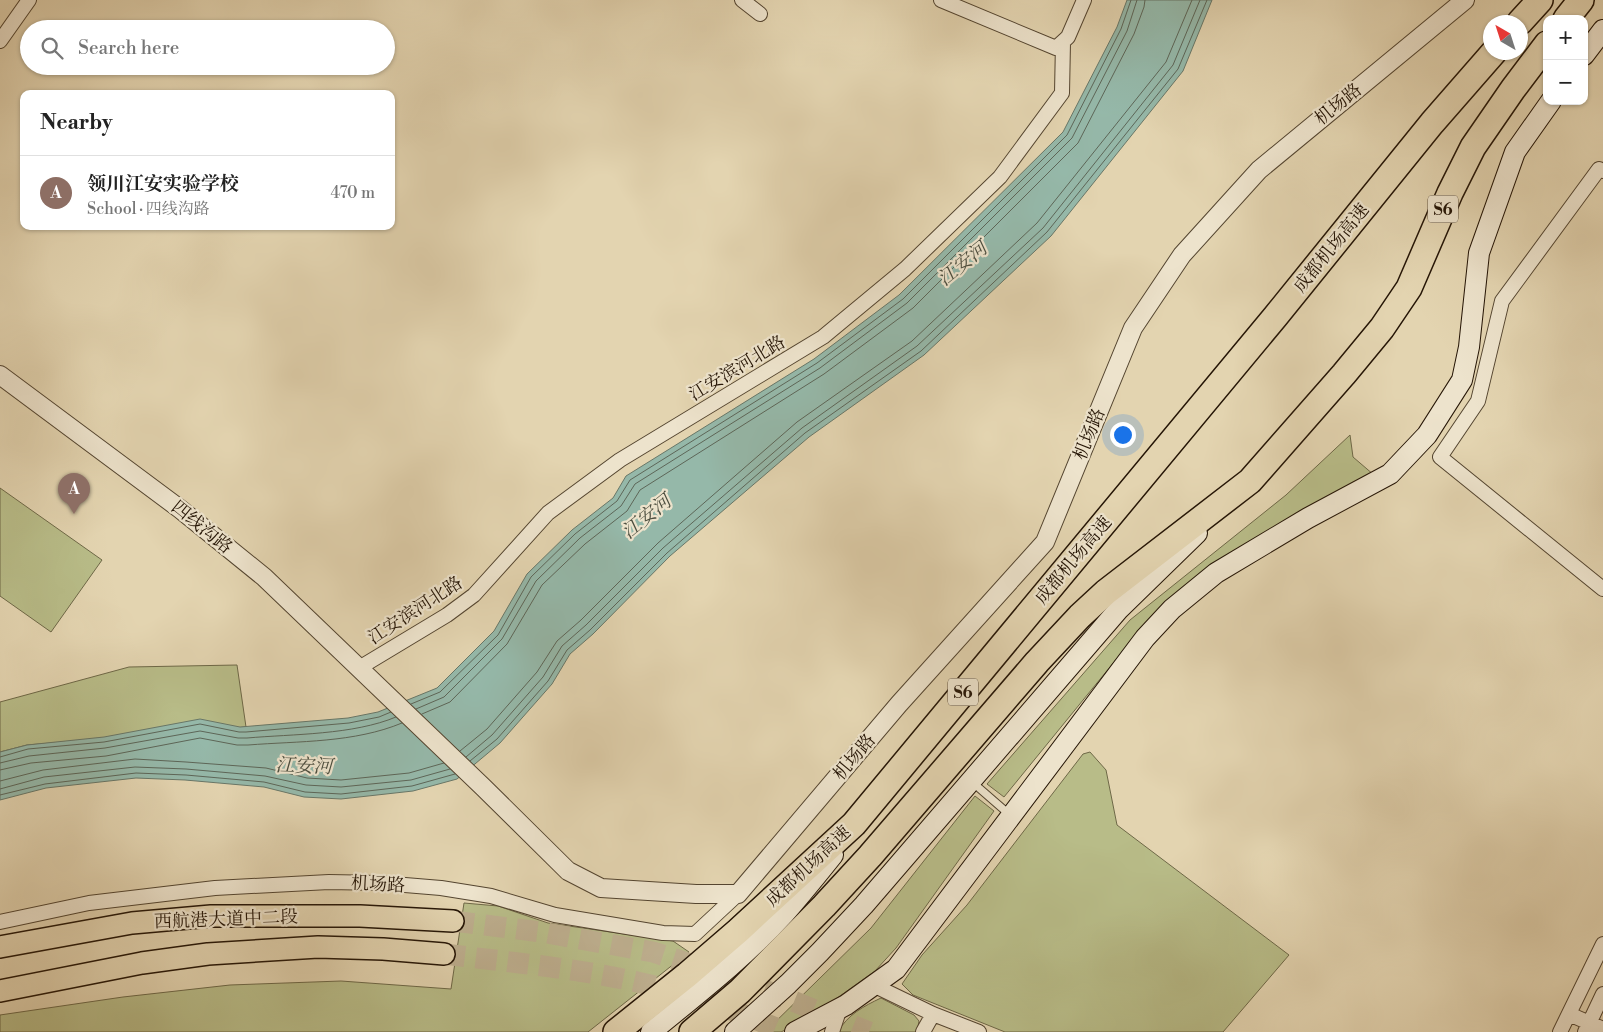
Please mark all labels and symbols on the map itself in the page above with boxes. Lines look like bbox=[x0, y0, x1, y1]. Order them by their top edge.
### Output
north arrow bbox=[1483, 15, 1528, 60]
street label: 机场路 bbox=[1310, 78, 1367, 130]
road number: S6 bbox=[1428, 195, 1458, 222]
street label: 成都机场高速 bbox=[1288, 199, 1374, 298]
water label: 江安河 bbox=[933, 235, 995, 291]
street label: 江安滨河北路 bbox=[685, 331, 789, 406]
street label: 机场路 bbox=[1069, 405, 1110, 464]
your location bbox=[1110, 422, 1136, 448]
pin: A bbox=[58, 473, 90, 514]
water label: 江安河 bbox=[617, 488, 679, 544]
street label: 四线沟路 bbox=[166, 496, 237, 559]
street label: 成都机场高速 bbox=[1030, 512, 1117, 609]
street label: 江安滨河北路 bbox=[364, 571, 467, 649]
road number: S6 bbox=[948, 679, 978, 706]
street label: 机场路 bbox=[828, 729, 881, 785]
water label: 江安河 bbox=[275, 753, 336, 779]
street label: 成都机场高速 bbox=[761, 821, 856, 912]
street label: 机场路 bbox=[350, 872, 406, 897]
street label: 西航港大道中二段 bbox=[154, 905, 298, 934]

